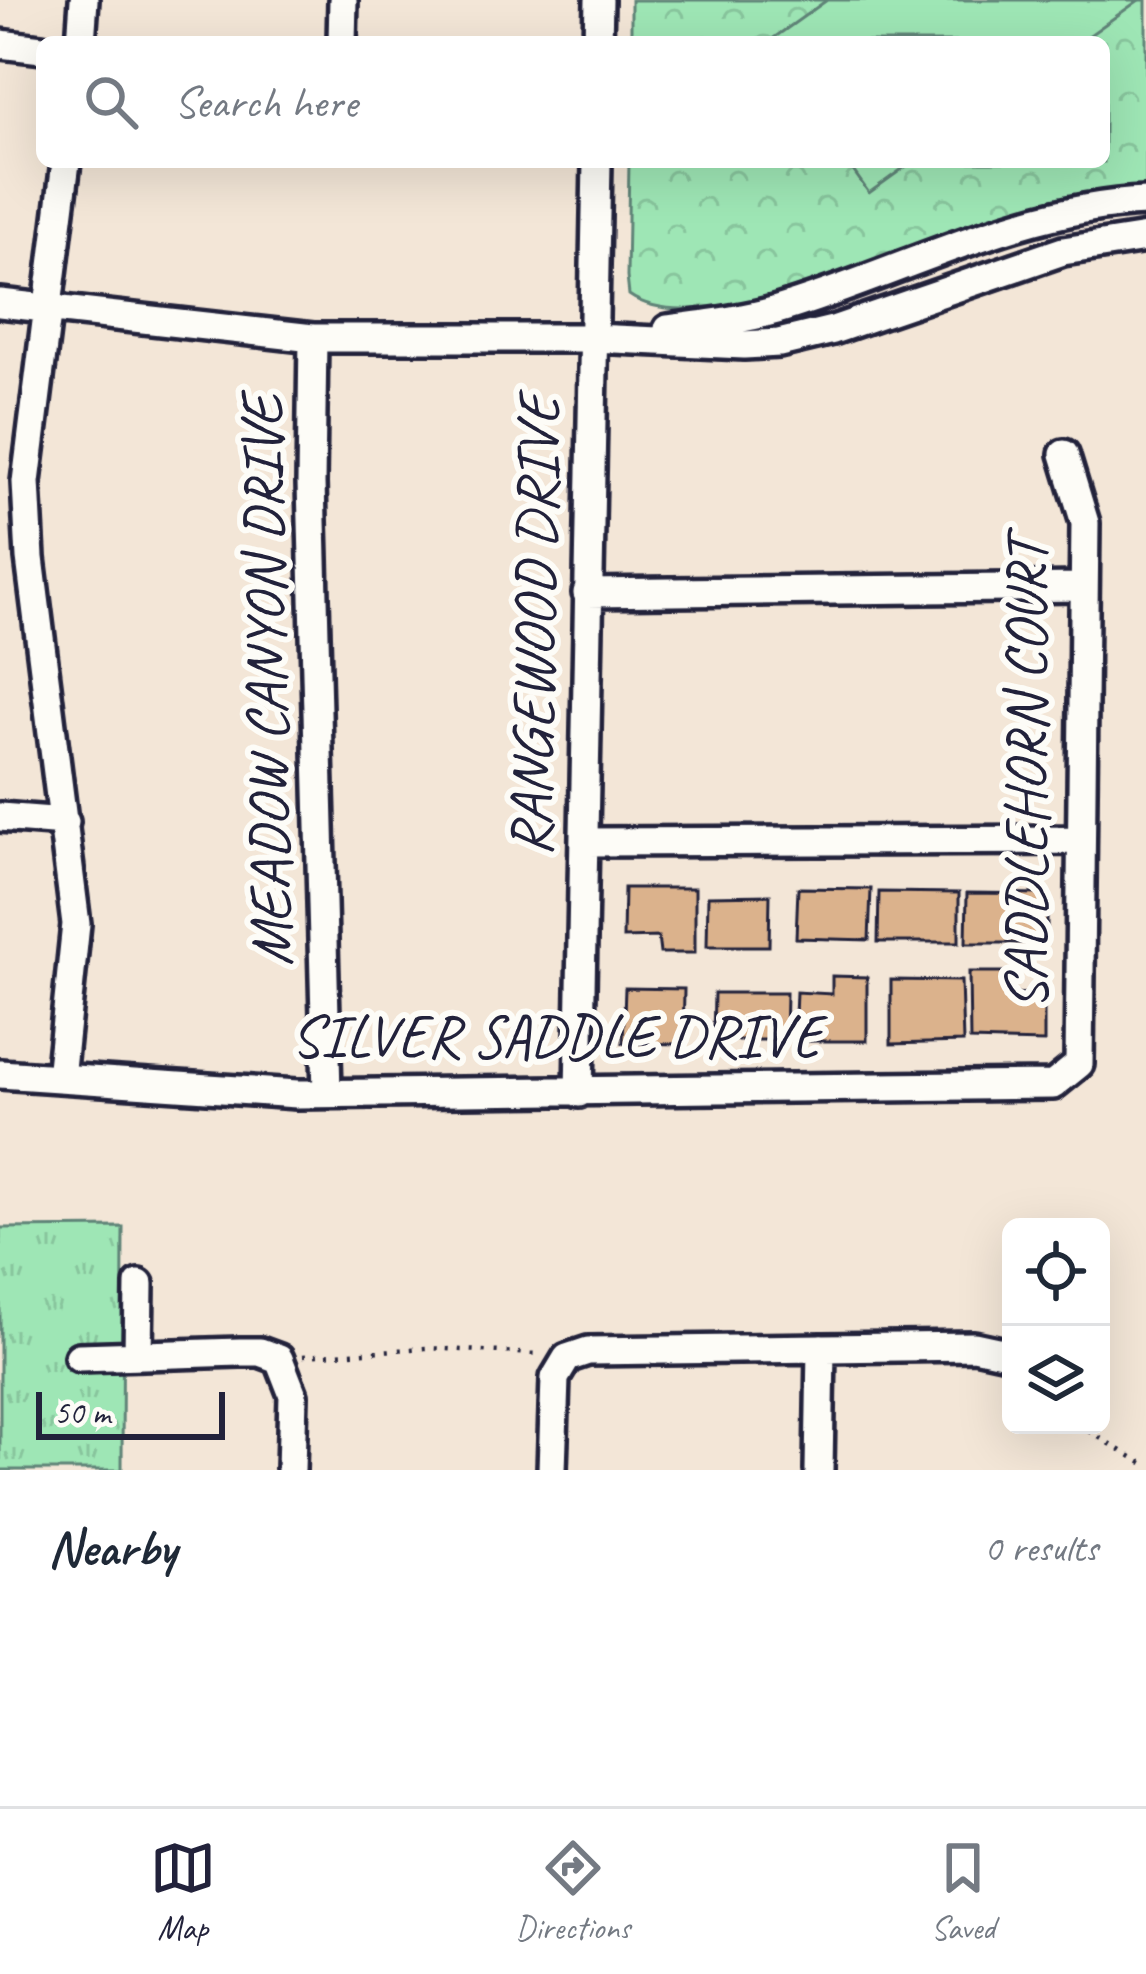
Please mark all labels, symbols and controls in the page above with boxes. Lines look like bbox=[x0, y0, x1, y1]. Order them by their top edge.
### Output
search box bbox=[36, 36, 1110, 168]
icon: search bbox=[78, 69, 144, 135]
text: Search here bbox=[174, 74, 357, 131]
street label: MEADOW CANYON DRIVE bbox=[223, 388, 309, 967]
street label: RANGEWOOD DRIVE bbox=[492, 388, 576, 857]
street label: SADDLEHORN COURT bbox=[988, 527, 1064, 1010]
street label: SILVER SADDLE DRIVE bbox=[291, 998, 828, 1074]
map controls bbox=[1002, 1218, 1110, 1434]
button: locate bbox=[1002, 1218, 1110, 1326]
button: layers bbox=[1002, 1326, 1110, 1434]
scale bar bbox=[36, 1386, 225, 1439]
text: 50 m bbox=[54, 1392, 110, 1434]
text: Nearby bbox=[48, 1516, 176, 1580]
text: 0 results bbox=[984, 1524, 1098, 1573]
tab: Map bbox=[150, 1835, 216, 1949]
tab: Directions bbox=[516, 1835, 630, 1949]
tab: Saved bbox=[930, 1835, 996, 1949]

